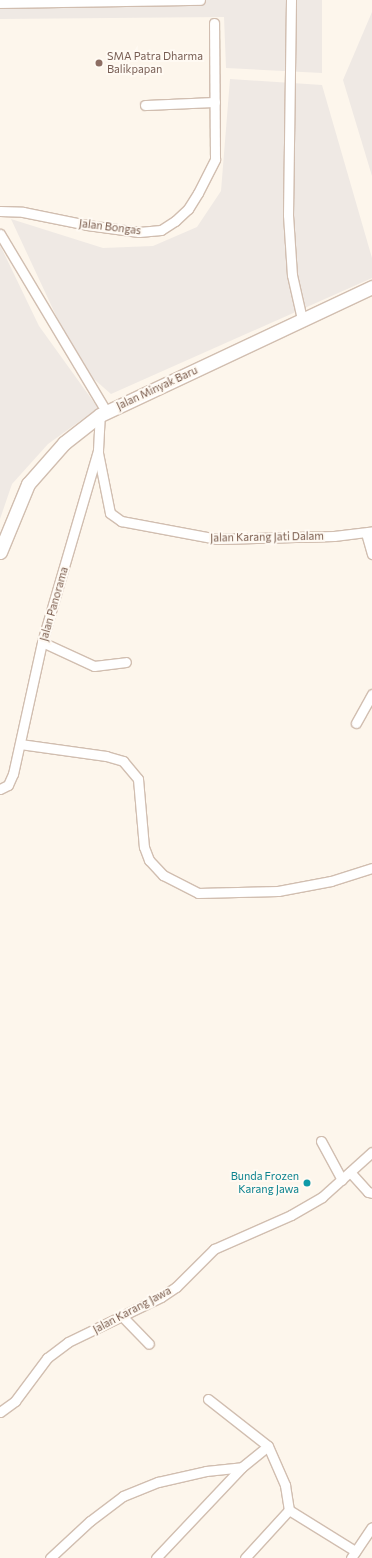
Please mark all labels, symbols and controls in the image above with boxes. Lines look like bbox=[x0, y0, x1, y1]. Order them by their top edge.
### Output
place label: SMA Patra Dharma Balikpapan bbox=[107, 50, 203, 76]
marker: SMA Patra Dharma Balikpapan bbox=[94, 58, 104, 68]
street label: Jalan Bongas bbox=[78, 217, 142, 237]
street label: Jalan Minyak Baru bbox=[114, 363, 200, 413]
street label: Jalan Karang Jati Dalam bbox=[210, 529, 324, 545]
street label: Jalan Panorama bbox=[37, 565, 71, 643]
place label: Bunda Frozen Karang Jawa bbox=[231, 1170, 299, 1196]
marker: Bunda Frozen Karang Jawa bbox=[302, 1178, 312, 1188]
street label: Jalan Karang Jawa bbox=[91, 1284, 173, 1336]

